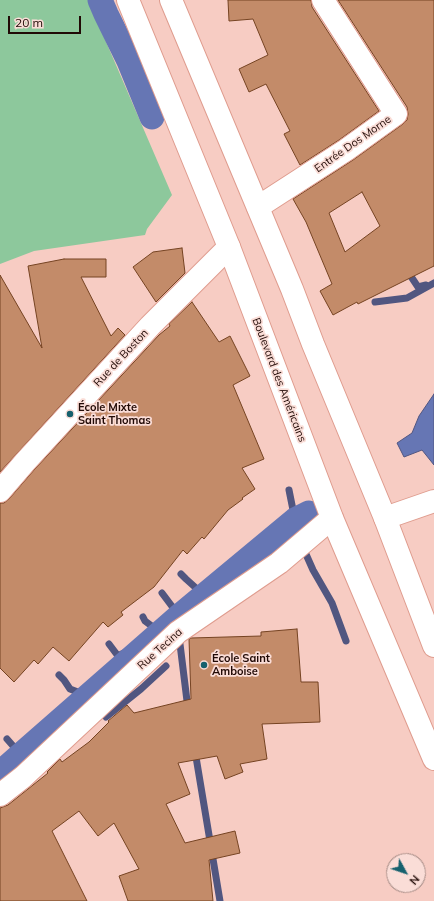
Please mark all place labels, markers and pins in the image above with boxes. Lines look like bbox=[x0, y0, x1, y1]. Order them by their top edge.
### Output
place label: École Mixte Saint Thomas bbox=[78, 401, 151, 427]
marker: École Mixte Saint Thomas bbox=[65, 409, 75, 419]
place label: École Saint Amboise bbox=[212, 652, 270, 678]
marker: École Saint Amboise bbox=[199, 660, 209, 670]

